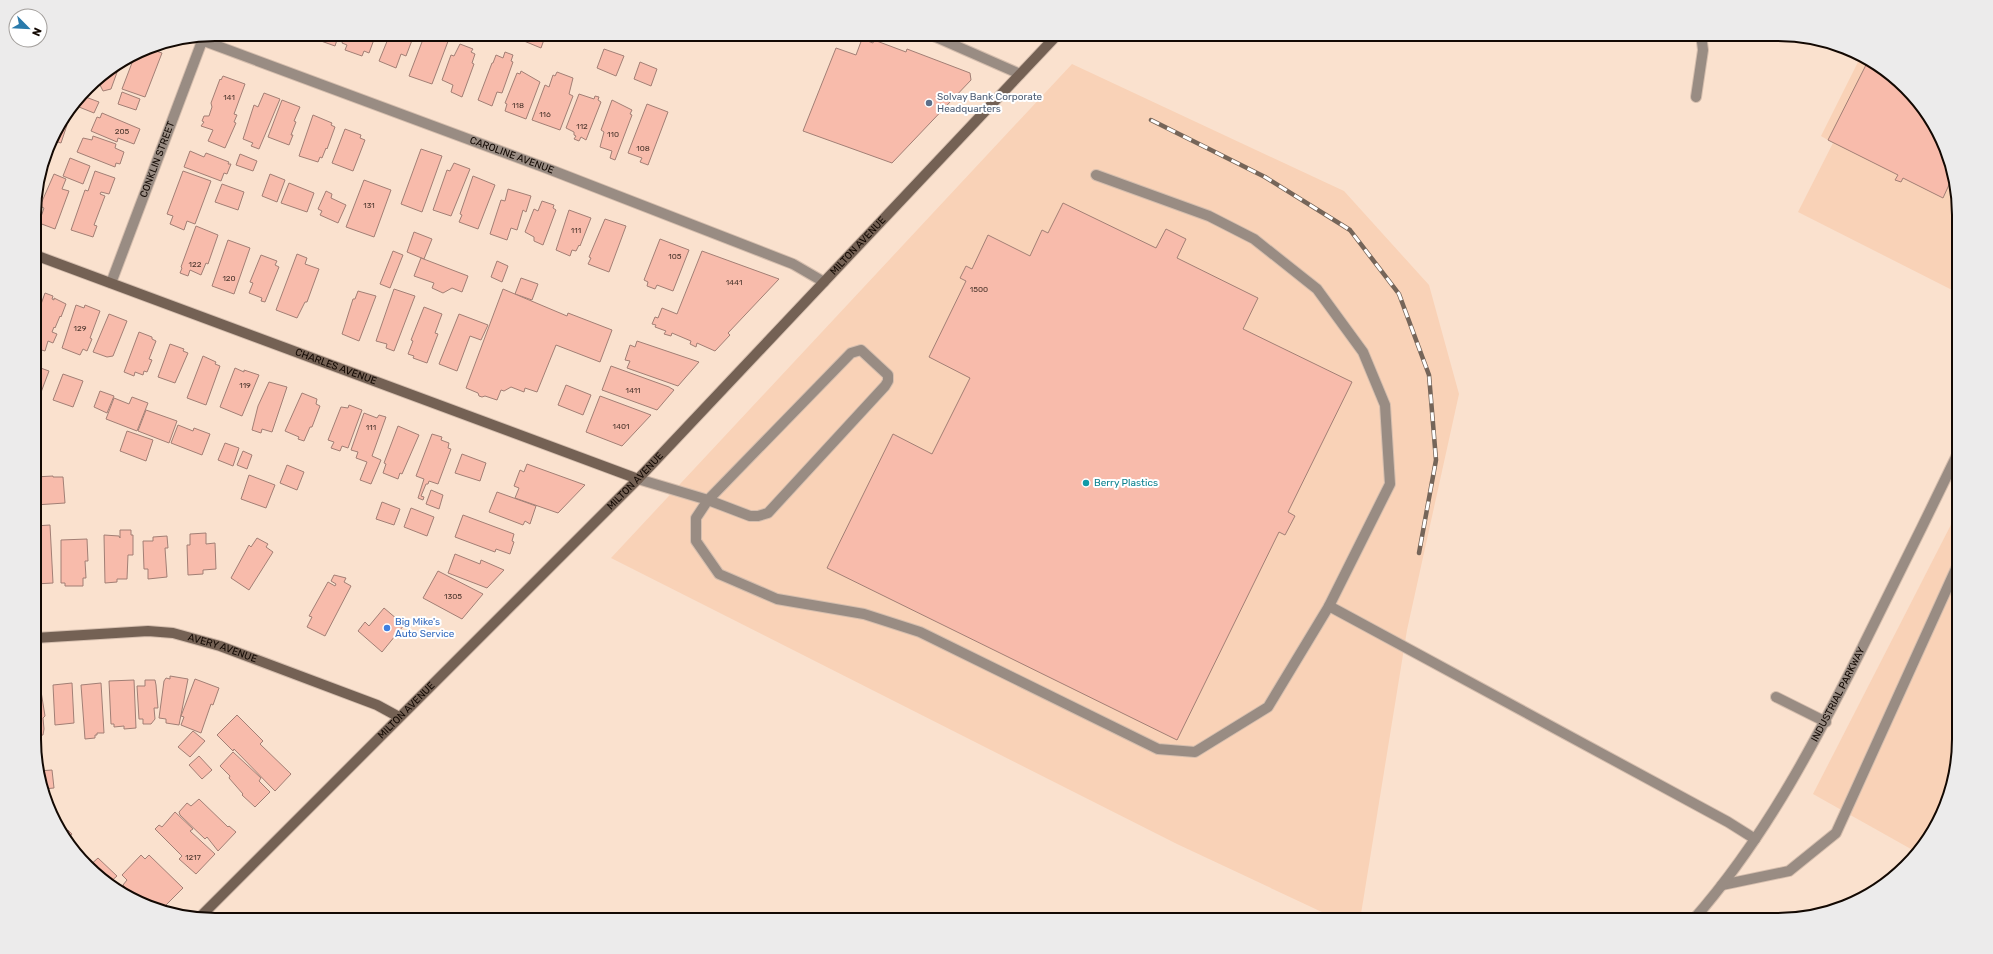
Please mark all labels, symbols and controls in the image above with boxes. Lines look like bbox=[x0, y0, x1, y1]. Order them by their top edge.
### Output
north arrow bbox=[8, 8, 48, 48]
text: N bbox=[29, 26, 44, 38]
place label: Solvay Bank Corporate Headquarters bbox=[937, 91, 1043, 115]
house number: 141 bbox=[223, 93, 235, 102]
marker: Solvay Bank Corporate Headquarters bbox=[924, 98, 934, 108]
house number: 118 bbox=[512, 101, 524, 110]
house number: 116 bbox=[539, 110, 551, 119]
street label: CONKLIN STREET bbox=[138, 119, 177, 199]
house number: 112 bbox=[576, 122, 588, 131]
house number: 205 bbox=[115, 127, 130, 136]
house number: 110 bbox=[607, 130, 619, 139]
street label: CAROLINE AVENUE bbox=[468, 134, 556, 177]
house number: 108 bbox=[636, 144, 650, 153]
house number: 131 bbox=[363, 201, 375, 210]
street label: MILTON AVENUE bbox=[828, 214, 888, 277]
house number: 111 bbox=[571, 226, 581, 235]
house number: 105 bbox=[668, 252, 682, 261]
house number: 122 bbox=[189, 260, 202, 269]
house number: 120 bbox=[222, 274, 236, 283]
house number: 1441 bbox=[726, 278, 742, 287]
house number: 1500 bbox=[970, 285, 988, 294]
house number: 129 bbox=[74, 324, 87, 333]
street label: CHARLES AVENUE bbox=[293, 346, 378, 387]
house number: 119 bbox=[239, 381, 251, 390]
house number: 1411 bbox=[625, 386, 641, 395]
house number: 1401 bbox=[613, 422, 629, 431]
house number: 111 bbox=[366, 423, 376, 432]
street label: MILTON AVENUE bbox=[605, 450, 666, 512]
place label: Berry Plastics bbox=[1094, 477, 1158, 489]
marker: Berry Plastics bbox=[1081, 478, 1091, 488]
house number: 1305 bbox=[444, 592, 462, 601]
place label: Big Mike's Auto Service bbox=[395, 616, 455, 640]
marker: Big Mike's Auto Service bbox=[382, 623, 392, 633]
street label: AVERY AVENUE bbox=[186, 631, 259, 665]
street label: INDUSTRIAL PARKWAY bbox=[1809, 645, 1868, 744]
street label: MILTON AVENUE bbox=[376, 680, 437, 741]
house number: 1217 bbox=[185, 853, 201, 862]

